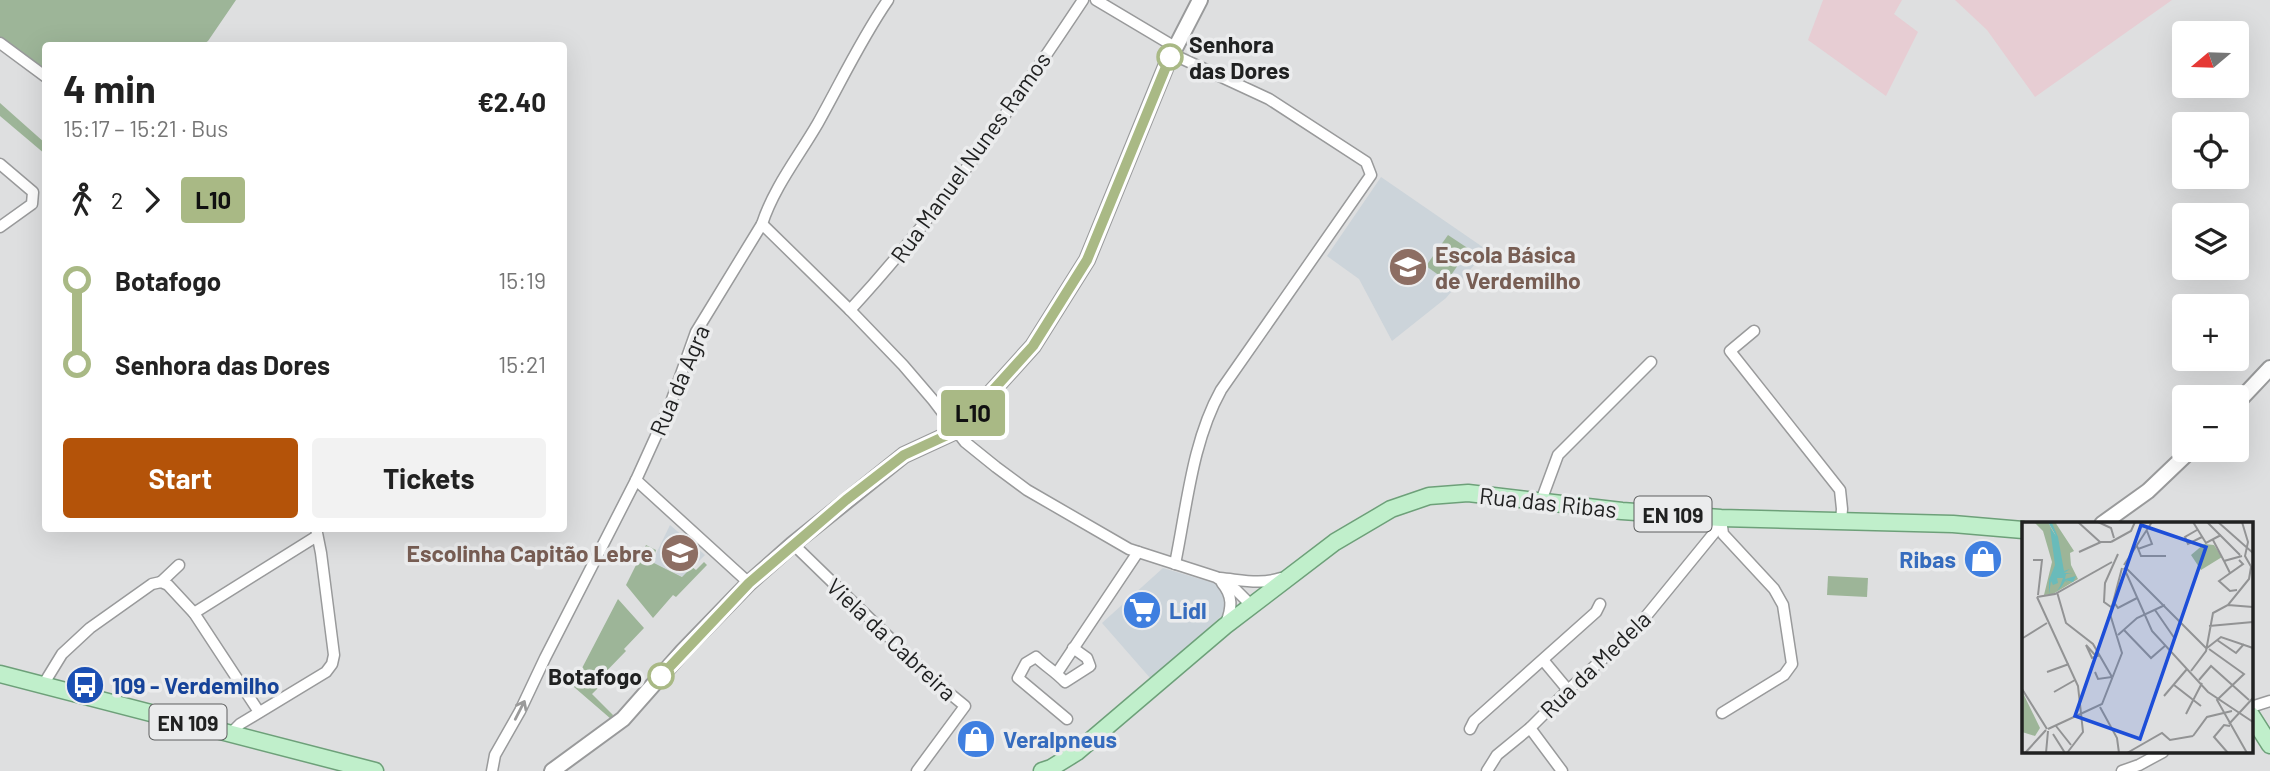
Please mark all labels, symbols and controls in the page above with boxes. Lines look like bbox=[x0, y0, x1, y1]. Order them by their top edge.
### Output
north arrow bbox=[2172, 21, 2249, 98]
map controls bbox=[2172, 21, 2249, 462]
place label: Senhora das Dores bbox=[1189, 30, 1290, 84]
marker: Senhora das Dores bbox=[1157, 44, 1183, 70]
street label: Rua Manuel Nunes Ramos bbox=[884, 46, 1056, 268]
text: 4 min bbox=[63, 65, 156, 111]
text: €2.40 bbox=[477, 86, 546, 117]
button: locate bbox=[2172, 112, 2249, 189]
text: 15:17 – 15:21 · Bus bbox=[63, 114, 228, 142]
icon: walk bbox=[63, 181, 101, 219]
icon: forward bbox=[133, 181, 171, 219]
text: L10 bbox=[195, 185, 231, 214]
text: 2 bbox=[111, 186, 123, 214]
button: layers bbox=[2172, 203, 2249, 280]
place label: Escola Básica de Verdemilho bbox=[1435, 240, 1581, 294]
school or university icon: Escola Básica de Verdemilho bbox=[1387, 246, 1429, 288]
text: Botafogo bbox=[115, 265, 221, 296]
text: 15:19 bbox=[498, 266, 546, 294]
button: + bbox=[2172, 294, 2249, 371]
street label: Rua da Agra bbox=[643, 320, 715, 440]
text: Senhora das Dores bbox=[115, 349, 330, 380]
text: 15:21 bbox=[498, 350, 546, 378]
button: − bbox=[2172, 385, 2249, 462]
line badge: L10 bbox=[933, 390, 1013, 436]
text: L10 bbox=[955, 398, 991, 427]
button: Start bbox=[63, 438, 298, 518]
button: Tickets bbox=[312, 438, 546, 518]
street label: Rua das Ribas bbox=[1478, 481, 1618, 523]
road number: EN 109 bbox=[1634, 496, 1712, 532]
inset map bbox=[2022, 522, 2252, 754]
school or university icon: Escolinha Capitão Lebre bbox=[659, 532, 701, 574]
shop icon: Ribas bbox=[1962, 538, 2004, 580]
place label: Escolinha Capitão Lebre bbox=[407, 539, 653, 567]
place label: Ribas bbox=[1899, 545, 1956, 573]
street label: Viela da Cabreira bbox=[821, 572, 963, 706]
supermarket icon: Lidl bbox=[1121, 589, 1163, 631]
place label: Lidl bbox=[1169, 596, 1207, 624]
street label: Rua da Medela bbox=[1534, 605, 1656, 723]
place label: Botafogo bbox=[548, 662, 642, 690]
marker: Botafogo bbox=[648, 663, 674, 689]
bus stop icon: 109 - Verdemilho bbox=[64, 664, 106, 706]
place label: 109 - Verdemilho bbox=[112, 671, 280, 699]
one-way arrow bbox=[514, 700, 528, 721]
road number: EN 109 bbox=[150, 704, 227, 740]
shop icon: Veralpneus bbox=[955, 718, 997, 760]
place label: Veralpneus bbox=[1003, 725, 1117, 753]

